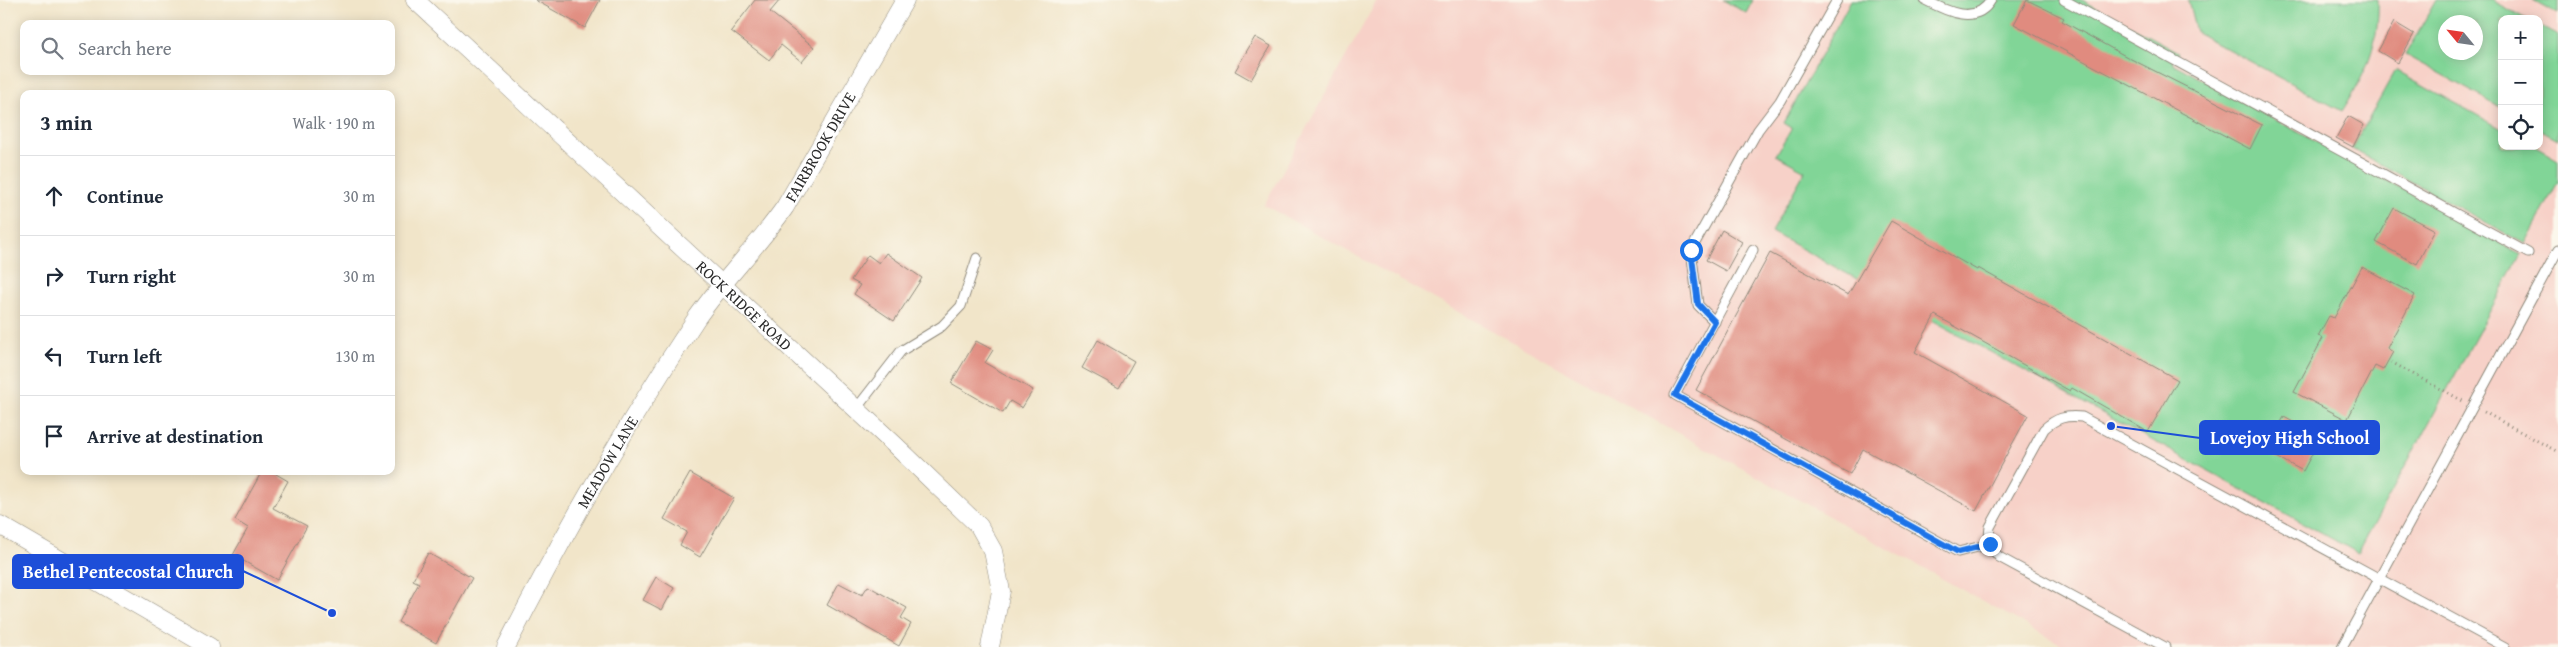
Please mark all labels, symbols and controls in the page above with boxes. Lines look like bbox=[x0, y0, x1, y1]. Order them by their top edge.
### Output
north arrow bbox=[2438, 15, 2483, 60]
map controls bbox=[2498, 15, 2543, 150]
button: + bbox=[2498, 15, 2543, 60]
search box bbox=[20, 20, 395, 75]
icon: search bbox=[38, 34, 66, 62]
text: Search here bbox=[78, 34, 172, 62]
button: − bbox=[2498, 60, 2543, 105]
street label: FAIRBROOK DRIVE bbox=[779, 87, 861, 206]
button: locate bbox=[2498, 105, 2543, 150]
text: 3 min bbox=[40, 107, 92, 138]
text: Walk · 190 m bbox=[292, 111, 375, 135]
icon: ahead bbox=[40, 182, 68, 210]
text: Continue bbox=[87, 182, 164, 210]
text: 30 m bbox=[343, 184, 375, 208]
route start bbox=[1680, 239, 1703, 262]
street label: ROCK RIDGE ROAD bbox=[691, 255, 798, 356]
icon: right bbox=[40, 262, 68, 290]
text: Turn right bbox=[87, 262, 176, 290]
text: 30 m bbox=[343, 264, 375, 288]
icon: left bbox=[40, 342, 68, 370]
text: Turn left bbox=[87, 342, 162, 370]
text: 130 m bbox=[335, 344, 375, 368]
street label: MEADOW LANE bbox=[571, 411, 644, 513]
callout: Lovejoy High School bbox=[2200, 421, 2379, 454]
icon: arrive bbox=[40, 422, 68, 450]
text: Arrive at destination bbox=[87, 422, 263, 450]
text: Lovejoy High School bbox=[2210, 424, 2370, 451]
route end bbox=[1979, 533, 2002, 556]
callout: Bethel Pentecostal Church bbox=[13, 555, 243, 588]
text: Bethel Pentecostal Church bbox=[23, 558, 234, 585]

